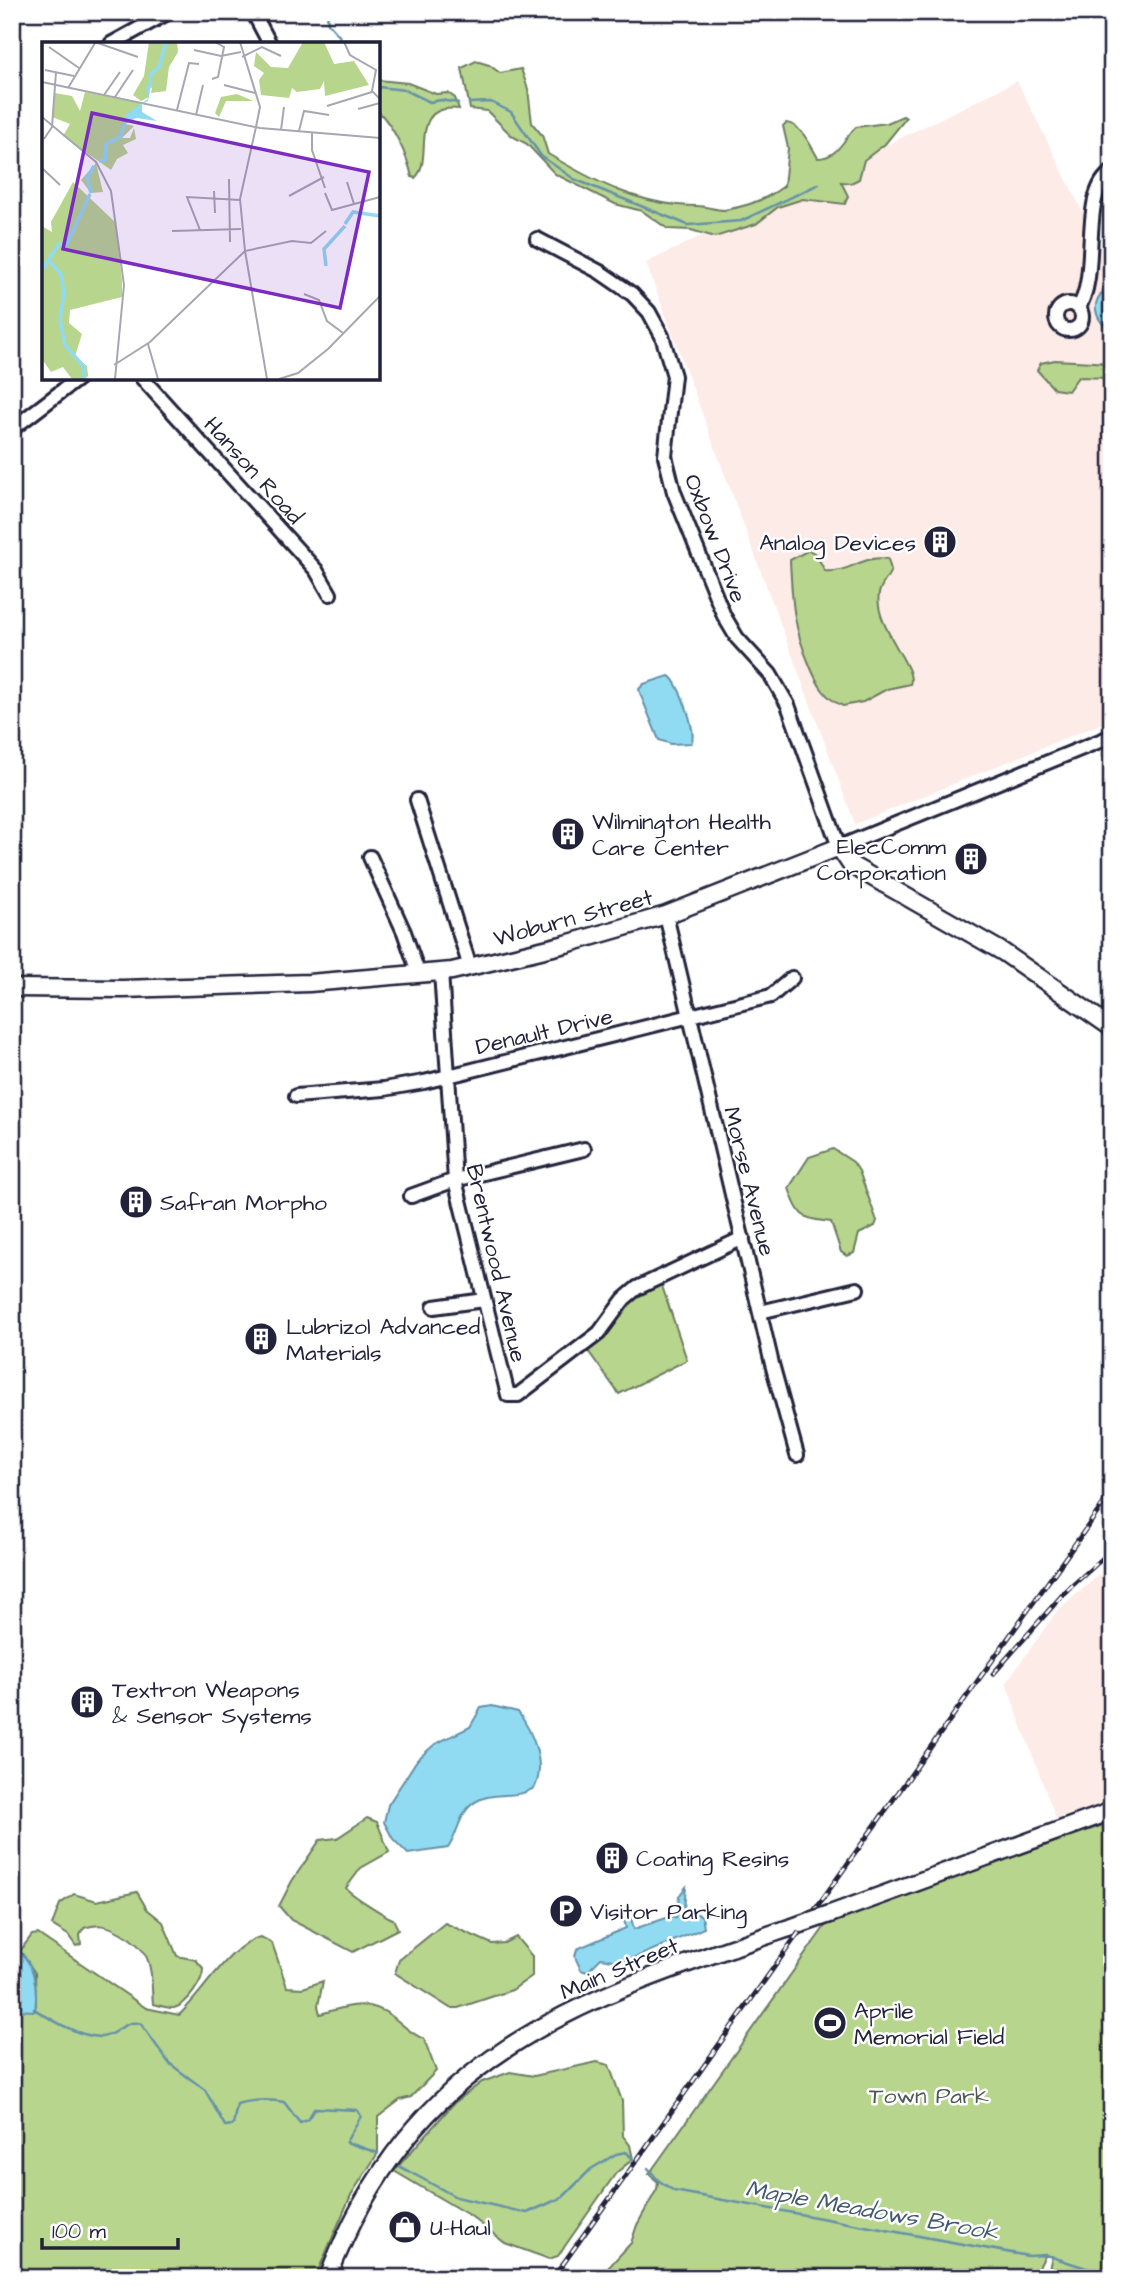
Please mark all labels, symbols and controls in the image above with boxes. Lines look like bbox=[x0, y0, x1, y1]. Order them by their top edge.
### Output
inset map bbox=[42, 42, 380, 380]
street label: Hanson Road bbox=[196, 410, 310, 532]
street label: Oxbow Drive bbox=[676, 469, 754, 607]
building icon: Analog Devices bbox=[921, 523, 959, 561]
place label: Analog Devices bbox=[759, 527, 916, 560]
place label: Wilmington Health Care Center bbox=[592, 806, 771, 864]
building icon: Wilmington Health Care Center bbox=[549, 815, 587, 853]
place label: ElecComm Corporation bbox=[817, 831, 946, 889]
building icon: ElecComm Corporation bbox=[952, 840, 990, 878]
street label: Woburn Street bbox=[490, 881, 657, 955]
street label: Denault Drive bbox=[473, 1001, 616, 1063]
street label: Morse Avenue bbox=[715, 1103, 783, 1259]
street label: Brentwood Avenue bbox=[458, 1161, 534, 1365]
building icon: Safran Morpho bbox=[117, 1183, 155, 1221]
place label: Safran Morpho bbox=[160, 1187, 327, 1219]
place label: Lubrizol Advanced Materials bbox=[286, 1311, 480, 1369]
building icon: Lubrizol Advanced Materials bbox=[242, 1320, 280, 1358]
place label: Textron Weapons & Sensor Systems bbox=[112, 1674, 312, 1733]
building icon: Textron Weapons & Sensor Systems bbox=[68, 1683, 106, 1721]
building icon: Coating Resins bbox=[593, 1839, 631, 1877]
place label: Coating Resins bbox=[636, 1843, 789, 1876]
parking icon: Visitor Parking bbox=[547, 1892, 585, 1930]
place label: Visitor Parking bbox=[590, 1896, 747, 1929]
street label: Main Street bbox=[555, 1929, 684, 2008]
place label: Aprile Memorial Field bbox=[854, 1995, 1004, 2053]
sports icon: Aprile Memorial Field bbox=[811, 2004, 849, 2042]
park label: Town Park bbox=[869, 2080, 989, 2112]
water label: Maple Meadows Brook bbox=[743, 2172, 1002, 2250]
scale bar bbox=[42, 2206, 178, 2250]
shop icon: U-Haul bbox=[386, 2208, 424, 2246]
place label: U-Haul bbox=[430, 2212, 491, 2244]
text: 100 m bbox=[52, 2217, 107, 2246]

